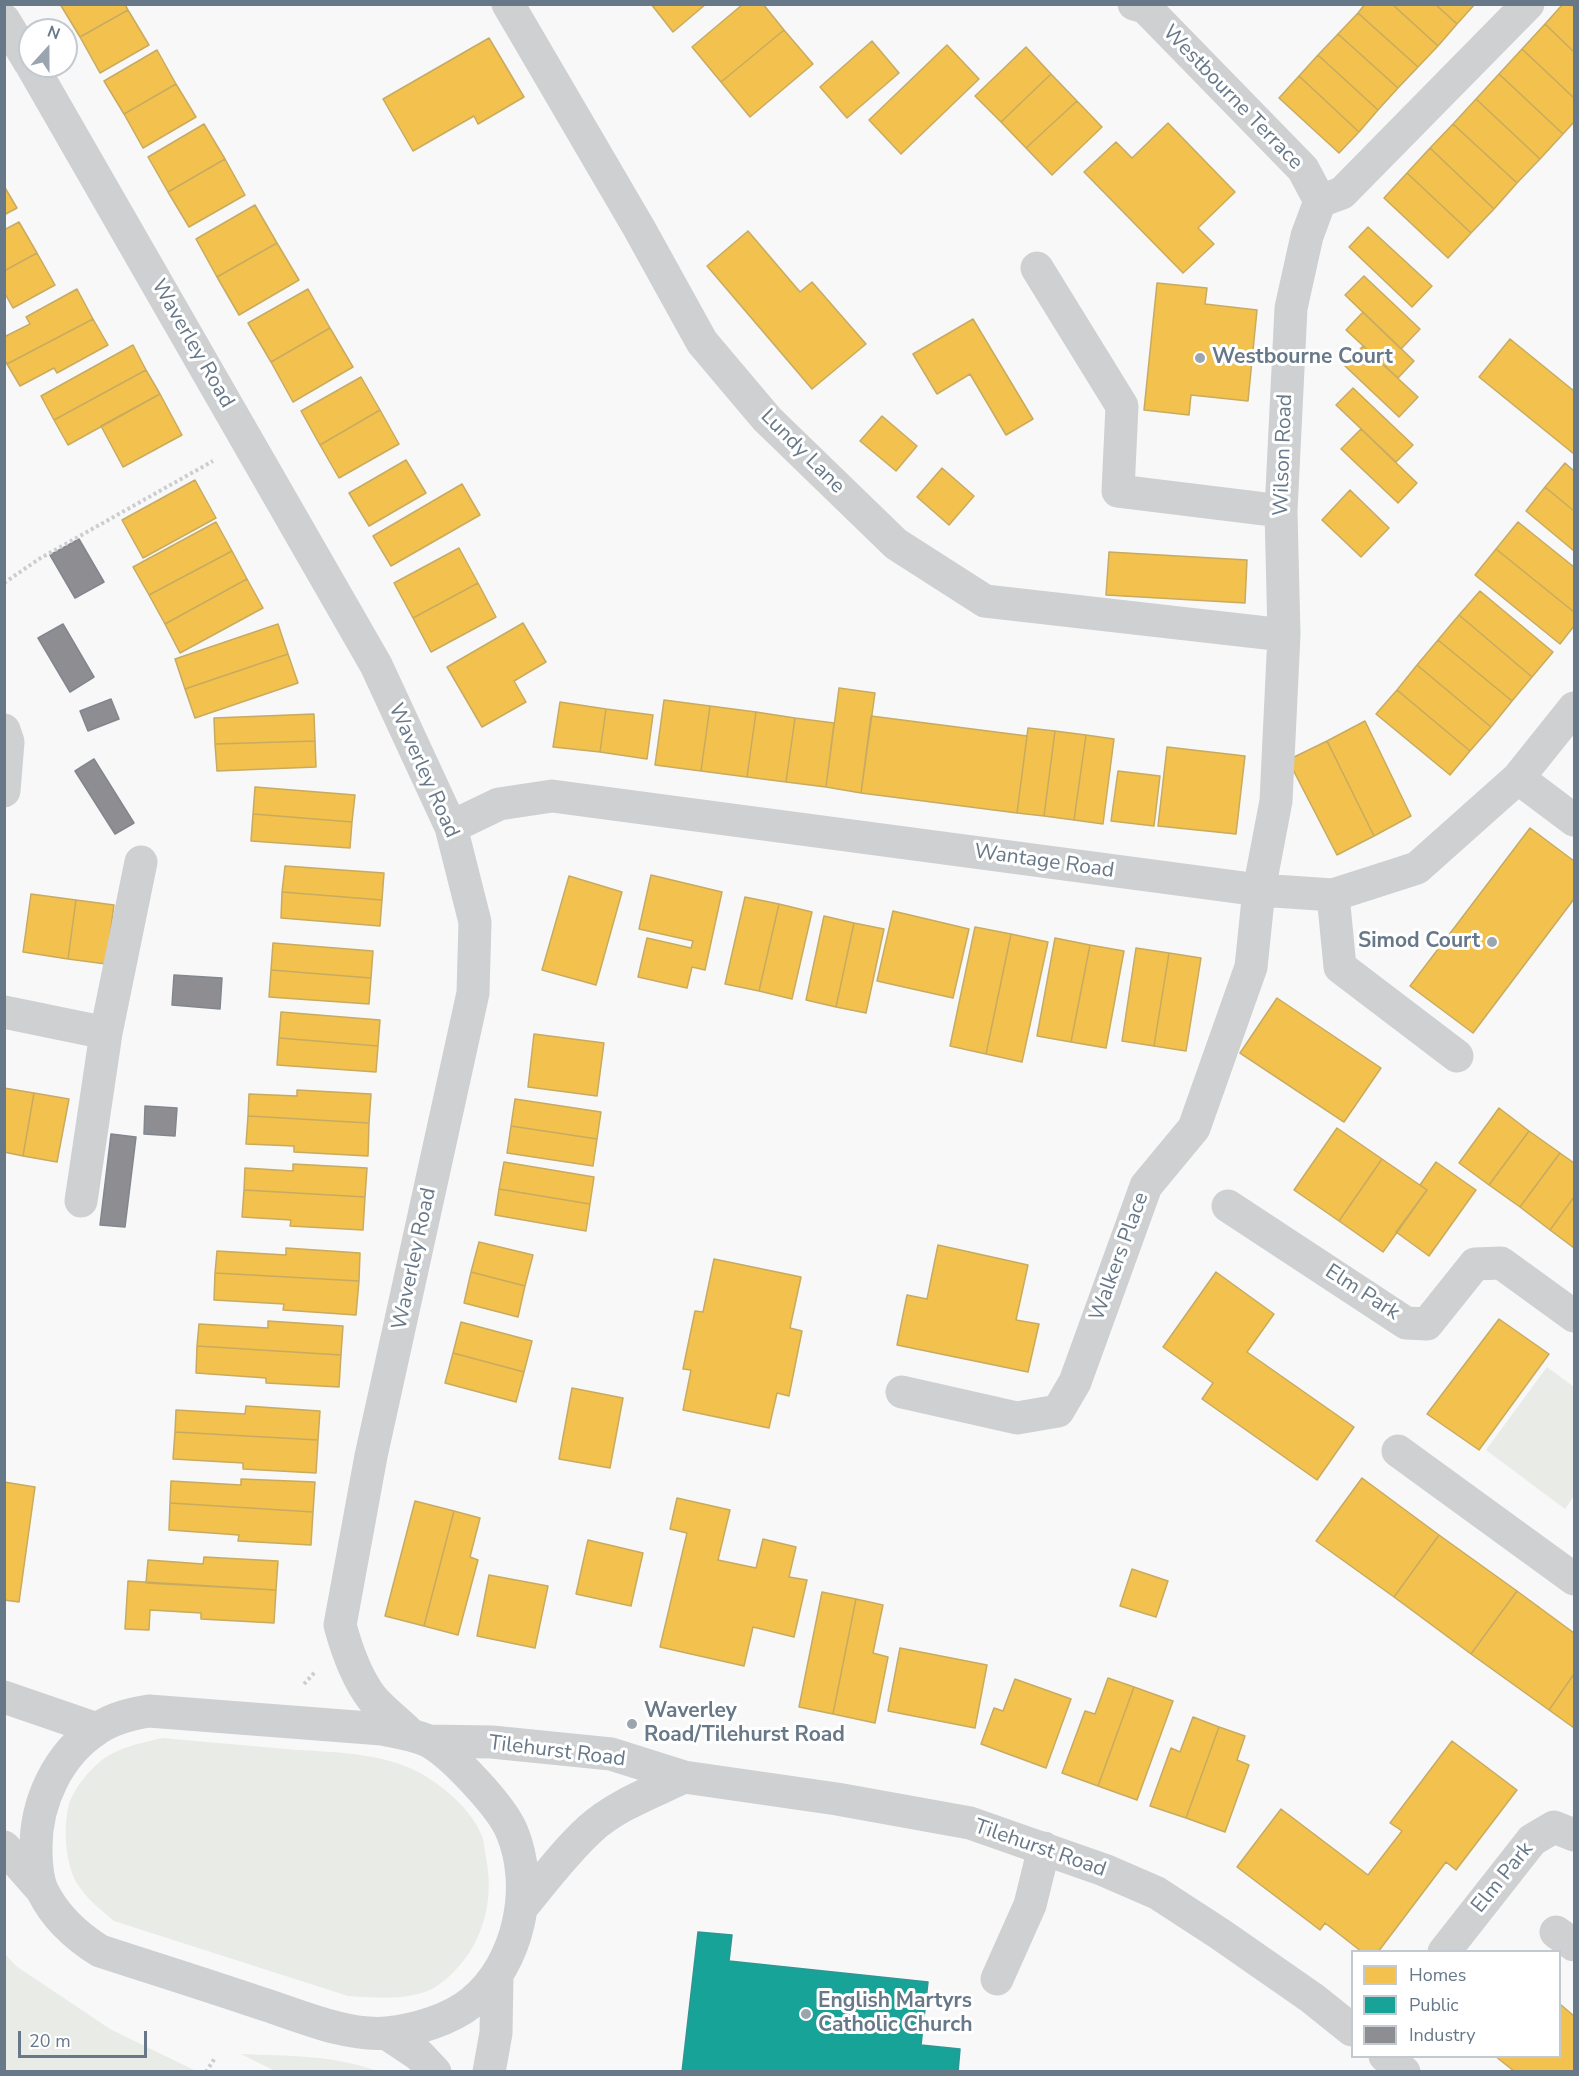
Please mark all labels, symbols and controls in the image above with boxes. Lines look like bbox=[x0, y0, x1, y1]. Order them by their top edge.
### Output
north arrow bbox=[18, 18, 78, 78]
text: N bbox=[44, 21, 63, 45]
street label: Westbourne Terrace bbox=[1157, 21, 1307, 175]
street label: Waverley Road bbox=[145, 275, 239, 413]
place label: Westbourne Court bbox=[1212, 345, 1393, 371]
marker: Westbourne Court bbox=[1193, 351, 1207, 365]
street label: Wilson Road bbox=[1269, 394, 1299, 516]
street label: Lundy Lane bbox=[755, 405, 849, 499]
street label: Waverley Road bbox=[382, 700, 464, 842]
street label: Wantage Road bbox=[972, 840, 1116, 884]
place label: Simod Court bbox=[1358, 929, 1480, 955]
marker: Simod Court bbox=[1485, 935, 1499, 949]
street label: Waverley Road bbox=[388, 1186, 442, 1332]
street label: Walkers Place bbox=[1085, 1189, 1155, 1325]
street label: Elm Park bbox=[1320, 1260, 1404, 1326]
place label: Waverley Road/Tilehurst Road bbox=[644, 1699, 845, 1749]
marker: Waverley Road/Tilehurst Road bbox=[625, 1717, 639, 1731]
street label: Tilehurst Road bbox=[487, 1731, 627, 1773]
street label: Tilehurst Road bbox=[971, 1815, 1109, 1883]
street label: Elm Park bbox=[1467, 1838, 1539, 1918]
legend bbox=[1351, 1950, 1561, 2058]
text: Homes bbox=[1409, 1963, 1466, 1987]
place label: English Martyrs Catholic Church bbox=[818, 1989, 972, 2039]
text: Public bbox=[1409, 1993, 1459, 2017]
marker: English Martyrs Catholic Church bbox=[799, 2007, 813, 2021]
scale bar bbox=[21, 2019, 150, 2057]
text: Industry bbox=[1409, 2023, 1476, 2047]
text: 20 m bbox=[29, 2029, 71, 2053]

